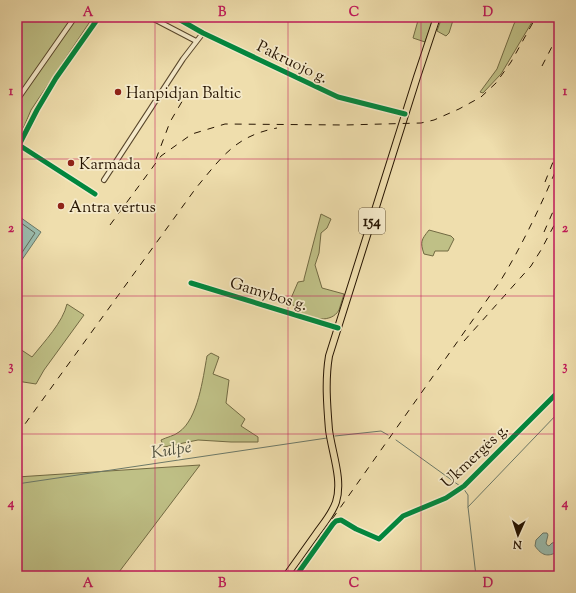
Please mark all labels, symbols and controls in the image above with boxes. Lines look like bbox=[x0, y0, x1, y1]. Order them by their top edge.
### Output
text: A bbox=[83, 4, 94, 22]
text: B bbox=[218, 4, 227, 22]
text: C bbox=[349, 4, 359, 22]
text: D bbox=[483, 4, 493, 22]
street label: Pakruojo g. bbox=[252, 36, 332, 90]
text: 1 bbox=[9, 83, 14, 101]
place label: Hanpidjan Baltic bbox=[126, 83, 241, 106]
text: 1 bbox=[563, 83, 568, 101]
marker: Hanpidjan Baltic bbox=[113, 87, 123, 97]
place label: Karmada bbox=[79, 154, 141, 177]
marker: Karmada bbox=[66, 158, 76, 168]
place label: Antra vertus bbox=[69, 197, 156, 220]
marker: Antra vertus bbox=[56, 201, 66, 211]
road number: 154 bbox=[359, 208, 385, 234]
text: 2 bbox=[8, 220, 15, 238]
text: 2 bbox=[562, 220, 569, 238]
street label: Gamybos g. bbox=[227, 273, 310, 318]
text: 3 bbox=[8, 358, 14, 376]
text: 3 bbox=[562, 358, 568, 376]
street label: Ukmergės g. bbox=[437, 419, 515, 494]
water label: Kulpė bbox=[149, 436, 193, 466]
text: 4 bbox=[7, 495, 15, 513]
text: 4 bbox=[561, 495, 569, 513]
north arrow bbox=[498, 515, 538, 555]
text: N bbox=[513, 536, 523, 552]
text: A bbox=[83, 575, 94, 593]
text: B bbox=[218, 575, 227, 593]
text: C bbox=[349, 575, 359, 593]
text: D bbox=[483, 575, 493, 593]

